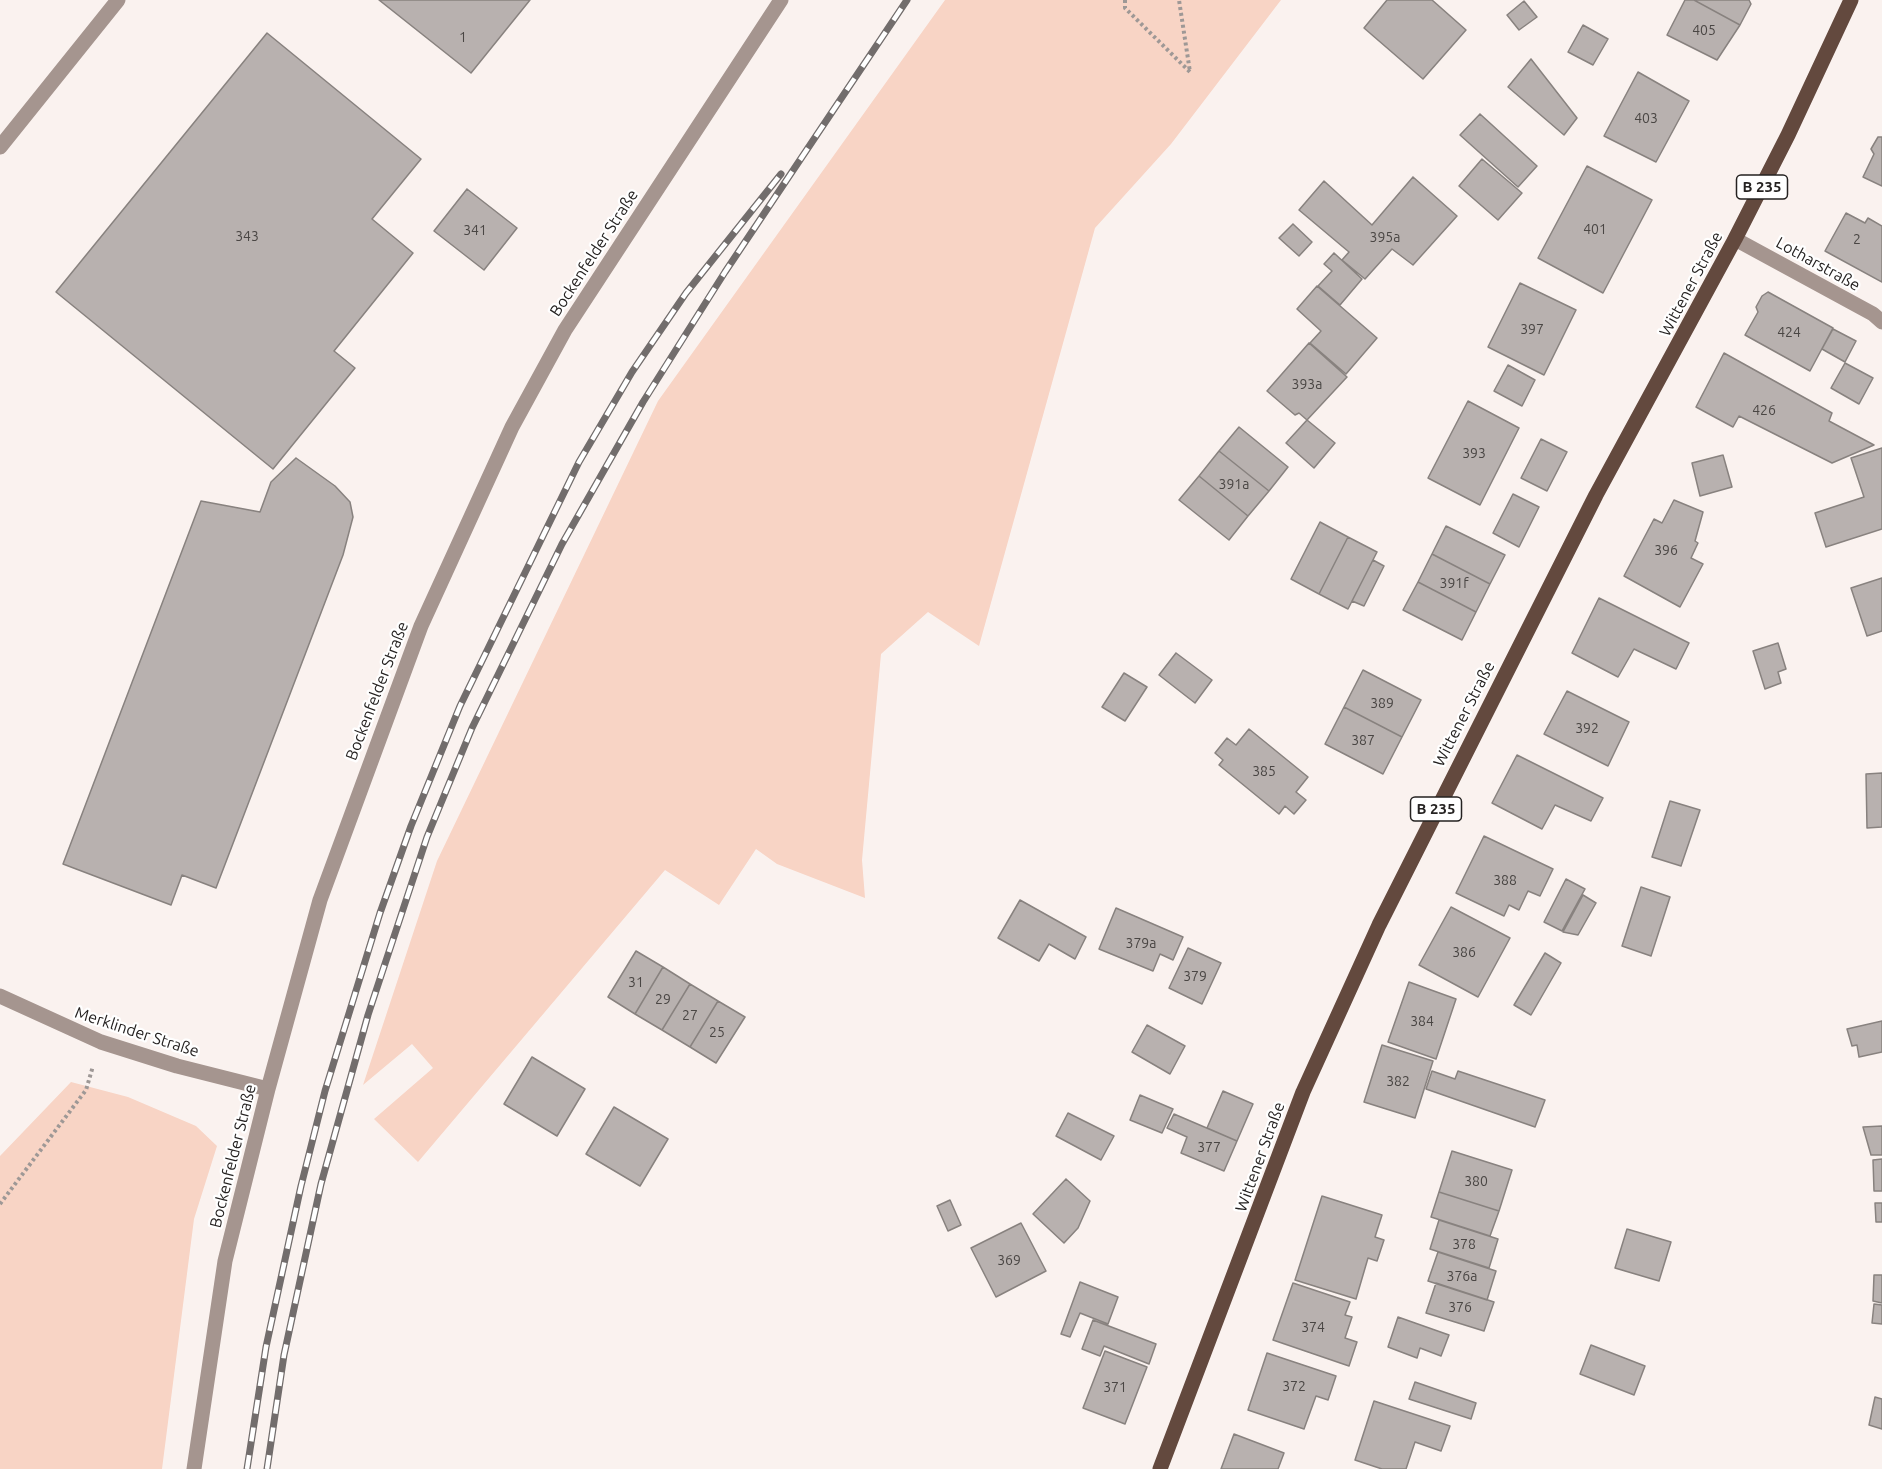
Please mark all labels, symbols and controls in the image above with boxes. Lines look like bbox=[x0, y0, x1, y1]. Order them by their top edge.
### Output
house number: 405 bbox=[1692, 22, 1716, 38]
house number: 1 bbox=[459, 29, 467, 45]
house number: 403 bbox=[1634, 110, 1658, 126]
road number: B 235 bbox=[1736, 175, 1788, 199]
street label: Bockenfelder Straße bbox=[546, 186, 642, 320]
house number: 401 bbox=[1583, 221, 1607, 237]
house number: 341 bbox=[463, 222, 487, 238]
house number: 343 bbox=[235, 228, 259, 244]
house number: 395a bbox=[1370, 229, 1400, 245]
street label: Wittener Straße bbox=[1655, 229, 1727, 339]
house number: 2 bbox=[1853, 231, 1861, 247]
street label: Lotharstraße bbox=[1773, 233, 1863, 295]
house number: 397 bbox=[1520, 321, 1544, 337]
house number: 424 bbox=[1777, 324, 1801, 340]
house number: 393a bbox=[1292, 376, 1322, 392]
house number: 426 bbox=[1752, 402, 1776, 418]
house number: 393 bbox=[1462, 445, 1486, 461]
house number: 391a bbox=[1219, 476, 1249, 492]
house number: 396 bbox=[1654, 542, 1678, 558]
house number: 391f bbox=[1439, 575, 1469, 591]
street label: Bockenfelder Straße bbox=[342, 619, 412, 763]
street label: Wittener Straße bbox=[1429, 658, 1499, 770]
house number: 389 bbox=[1370, 695, 1394, 711]
house number: 392 bbox=[1575, 720, 1599, 736]
house number: 387 bbox=[1351, 732, 1375, 748]
house number: 385 bbox=[1252, 763, 1276, 779]
road number: B 235 bbox=[1410, 797, 1462, 821]
house number: 388 bbox=[1493, 872, 1517, 888]
house number: 379a bbox=[1126, 935, 1156, 951]
house number: 386 bbox=[1452, 944, 1476, 960]
house number: 379 bbox=[1183, 968, 1207, 984]
house number: 31 bbox=[628, 974, 644, 990]
house number: 29 bbox=[655, 991, 671, 1007]
street label: Merklinder Straße bbox=[72, 1003, 202, 1061]
house number: 27 bbox=[682, 1007, 698, 1023]
house number: 384 bbox=[1410, 1013, 1434, 1029]
house number: 25 bbox=[709, 1024, 725, 1040]
house number: 382 bbox=[1386, 1073, 1410, 1089]
street label: Bockenfelder Straße bbox=[206, 1082, 260, 1230]
street label: Wittener Straße bbox=[1231, 1099, 1289, 1215]
house number: 377 bbox=[1197, 1139, 1221, 1155]
house number: 380 bbox=[1464, 1173, 1488, 1189]
house number: 378 bbox=[1452, 1236, 1476, 1252]
house number: 369 bbox=[997, 1252, 1021, 1268]
house number: 376a bbox=[1447, 1268, 1477, 1284]
house number: 376 bbox=[1448, 1299, 1472, 1315]
house number: 374 bbox=[1301, 1319, 1325, 1335]
house number: 372 bbox=[1282, 1378, 1306, 1394]
house number: 371 bbox=[1103, 1379, 1127, 1395]

